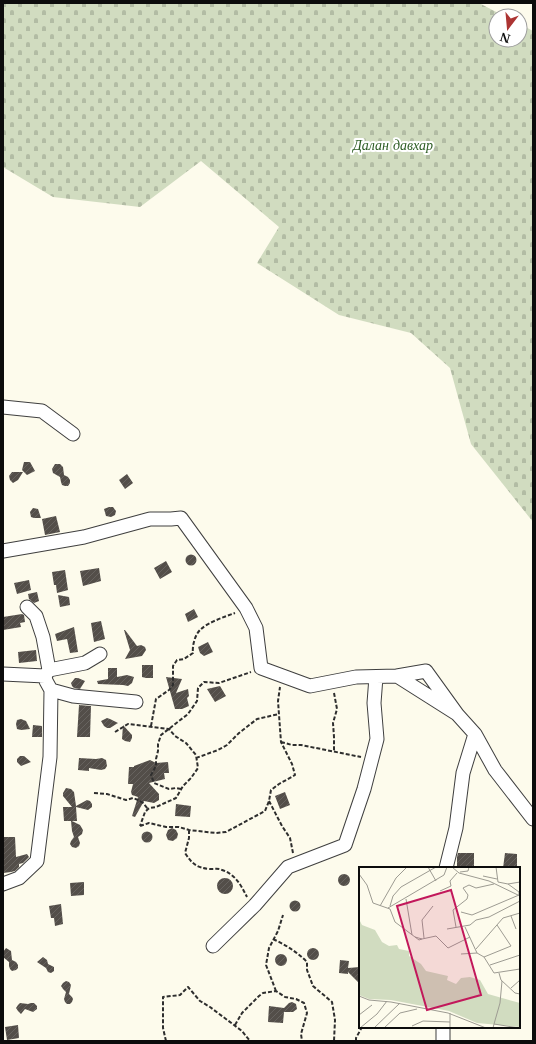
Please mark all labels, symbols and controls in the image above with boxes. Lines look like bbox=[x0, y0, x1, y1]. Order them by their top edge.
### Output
north arrow bbox=[488, 8, 528, 48]
text: N bbox=[498, 29, 512, 46]
park label: Далан давхар bbox=[351, 136, 433, 154]
inset map bbox=[359, 867, 520, 1028]

